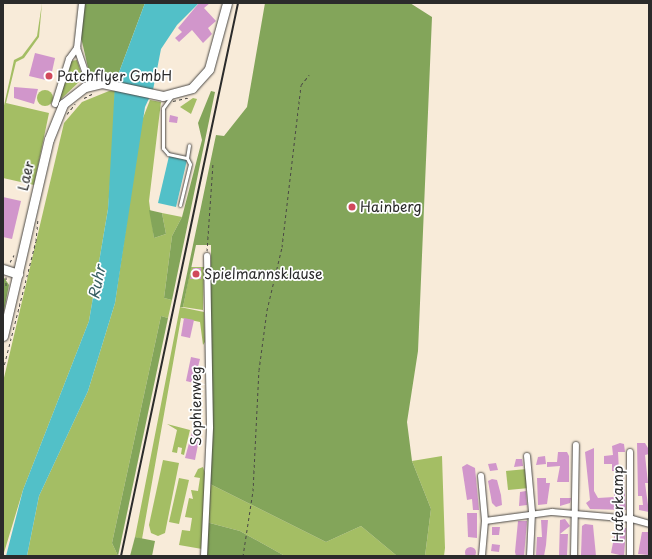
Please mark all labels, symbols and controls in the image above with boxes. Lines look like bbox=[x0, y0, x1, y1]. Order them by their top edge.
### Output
place label: Patchflyer GmbH bbox=[57, 68, 173, 84]
marker: Patchflyer GmbH bbox=[44, 71, 54, 81]
street label: Laer bbox=[14, 160, 38, 192]
place label: Hainberg bbox=[360, 199, 422, 215]
marker: Hainberg bbox=[347, 202, 357, 212]
water label: Ruhr bbox=[84, 263, 108, 301]
place label: Spielmannsklause bbox=[204, 266, 323, 282]
marker: Spielmannsklause bbox=[191, 269, 201, 279]
street label: Sophienweg bbox=[188, 366, 204, 446]
street label: Haferkamp bbox=[610, 466, 626, 542]

